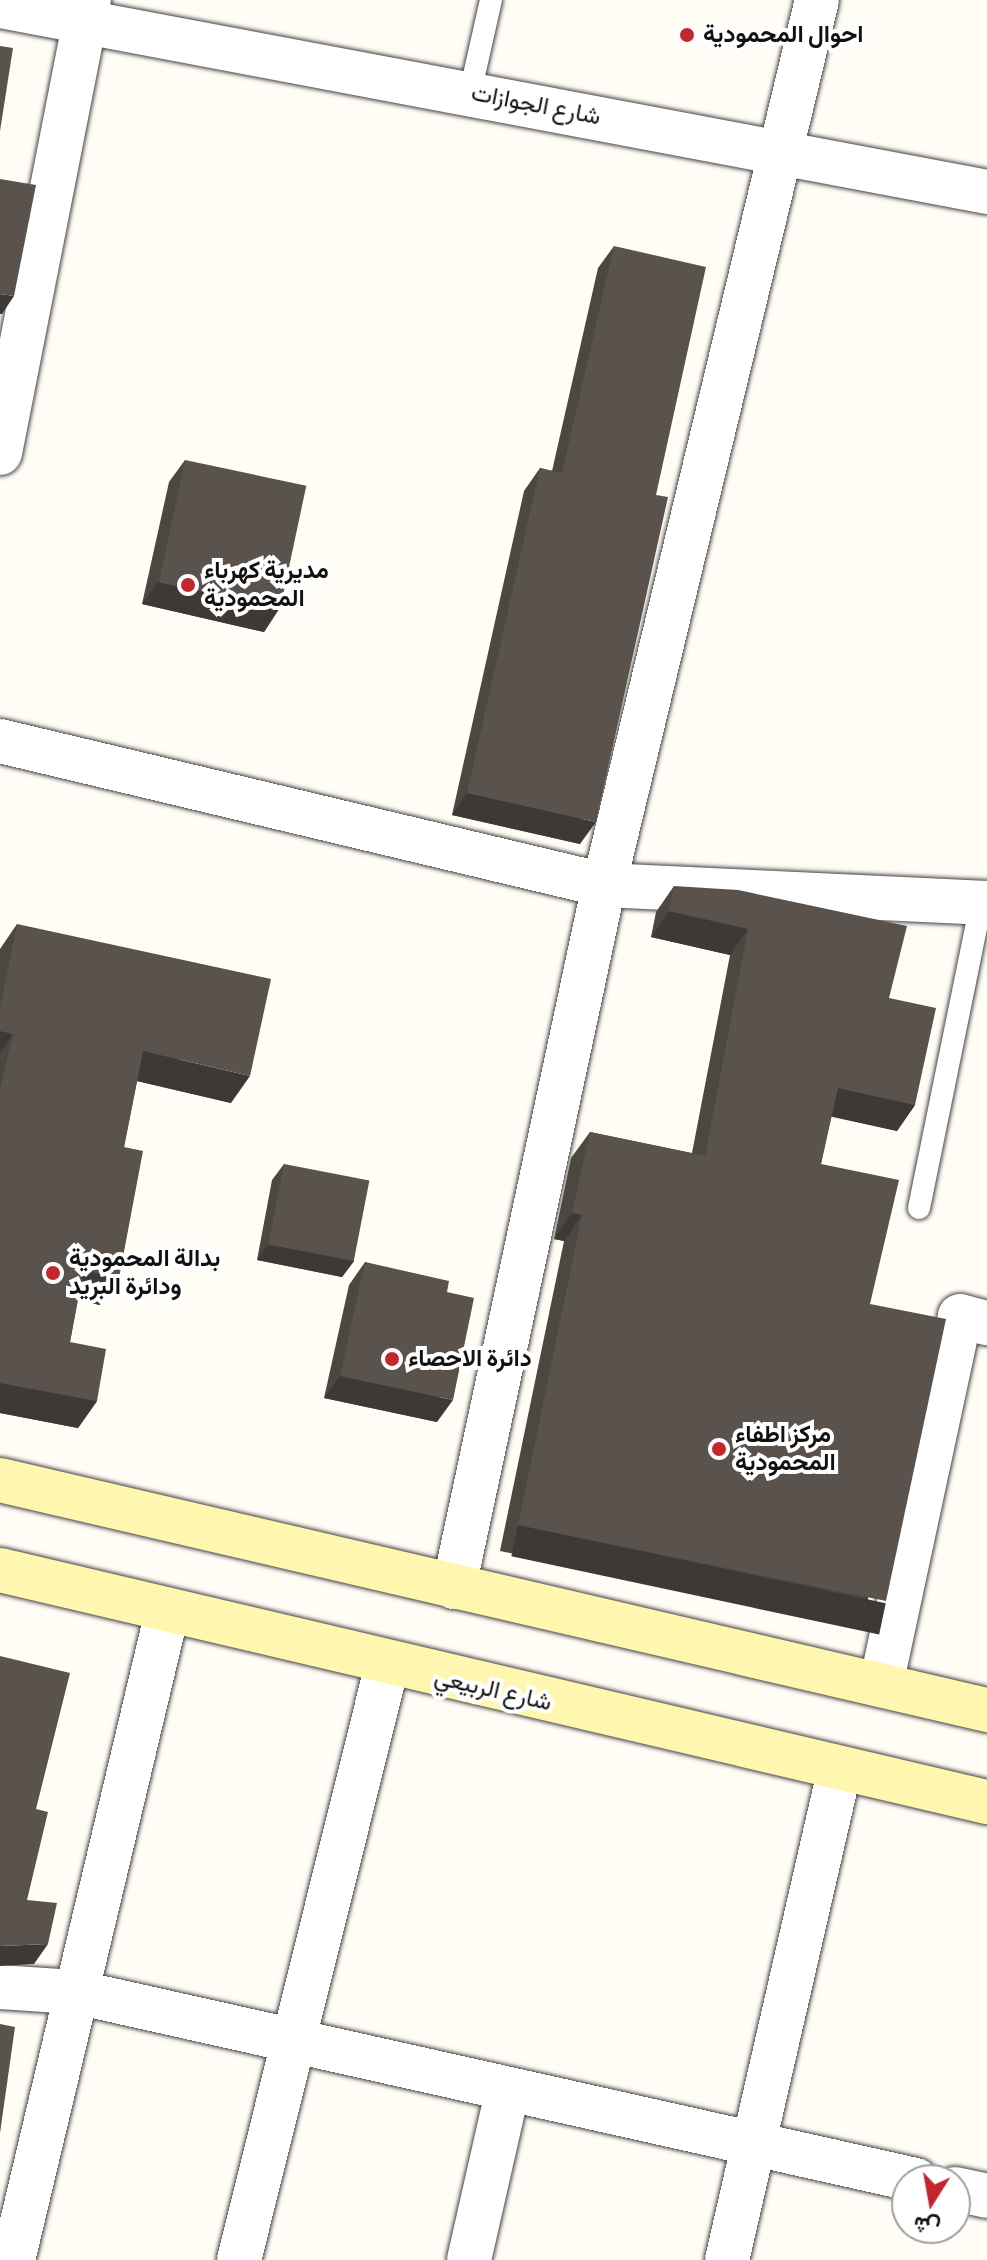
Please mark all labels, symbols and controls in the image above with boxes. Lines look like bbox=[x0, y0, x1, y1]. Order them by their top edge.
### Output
place label: احوال المحمودية bbox=[703, 21, 863, 49]
marker: احوال المحمودية bbox=[678, 26, 696, 44]
street label: شارع الجوازات bbox=[469, 78, 603, 132]
place label: مديرية كهرباء المحمودية bbox=[204, 557, 329, 613]
marker: مديرية كهرباء المحمودية bbox=[179, 576, 197, 594]
place label: بدالة المحمودية ودائرة البريد bbox=[69, 1245, 220, 1301]
marker: بدالة المحمودية ودائرة البريد bbox=[44, 1264, 62, 1282]
place label: دائرة الاحصاء bbox=[408, 1345, 532, 1373]
marker: دائرة الاحصاء bbox=[383, 1350, 401, 1368]
place label: مركز اطفاء المحمودية bbox=[735, 1421, 836, 1477]
marker: مركز اطفاء المحمودية bbox=[710, 1440, 728, 1458]
street label: شارع الربيعي bbox=[432, 1663, 554, 1717]
north arrow bbox=[891, 2164, 971, 2244]
text: ش bbox=[911, 2210, 942, 2242]

